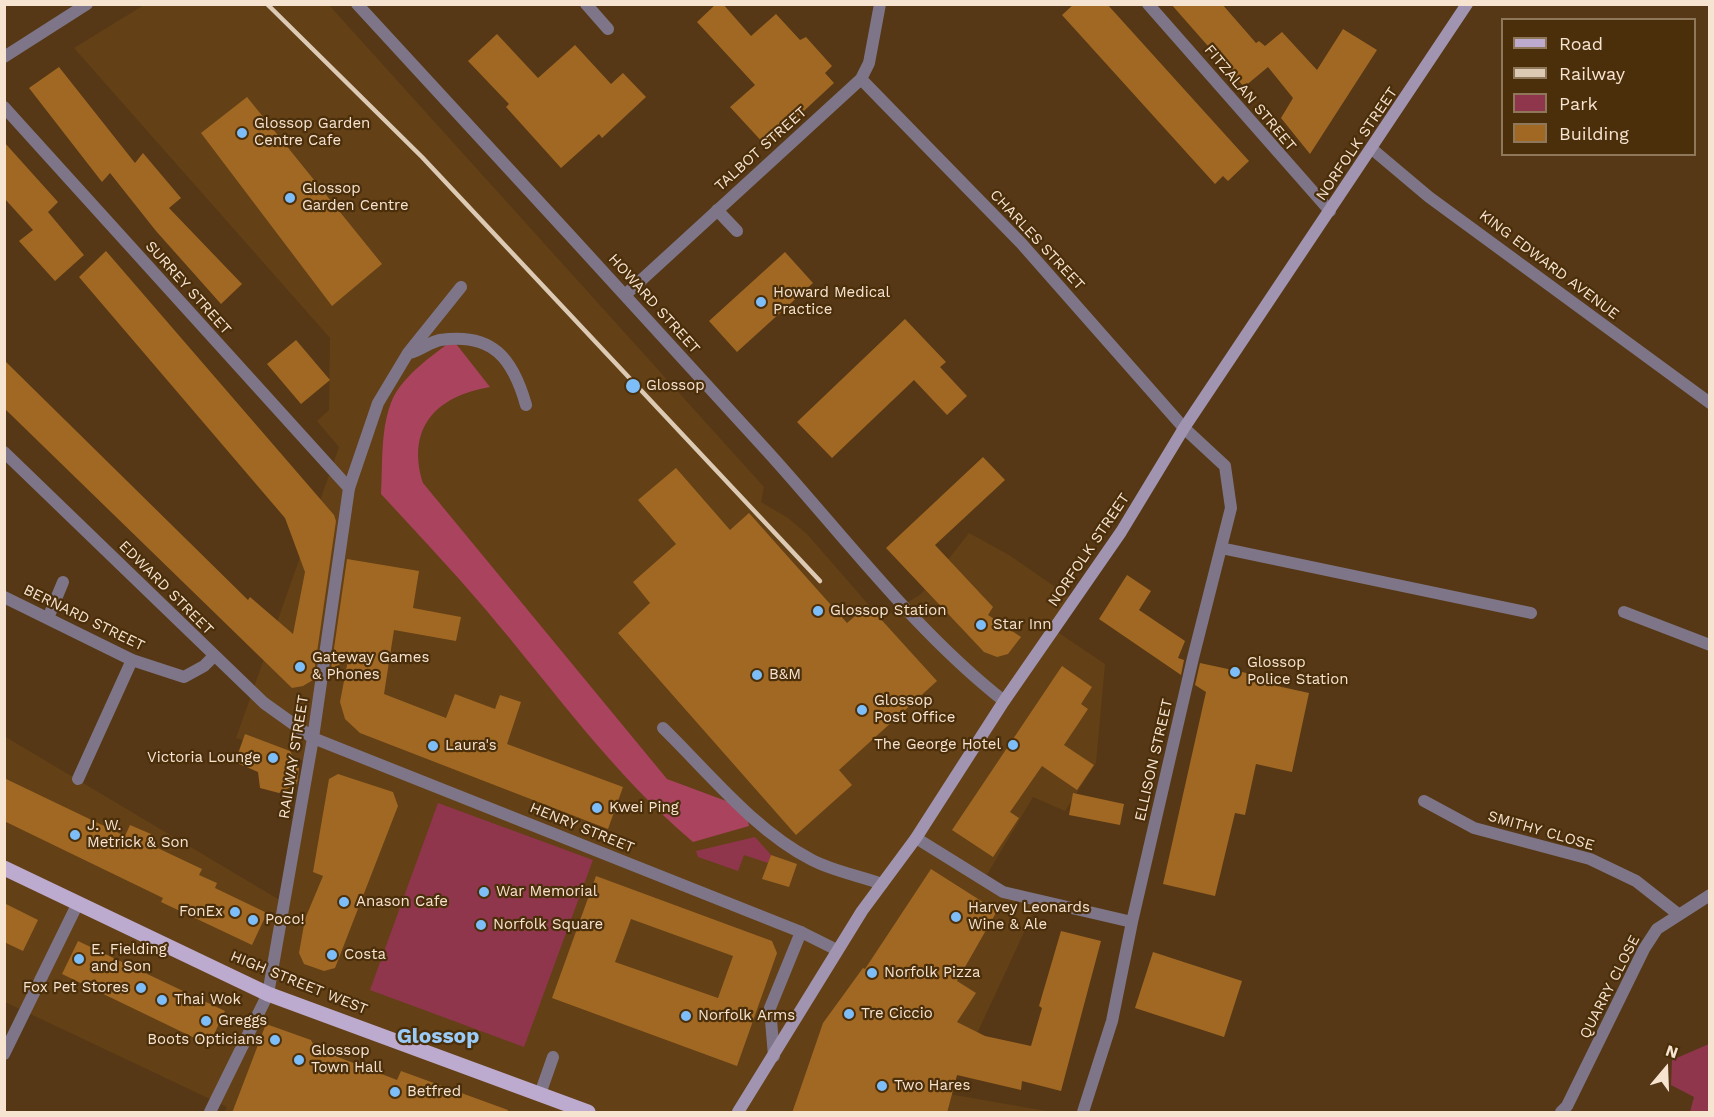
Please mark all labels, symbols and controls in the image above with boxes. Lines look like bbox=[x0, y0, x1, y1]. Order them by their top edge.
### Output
legend bbox=[1501, 18, 1696, 156]
text: Road bbox=[1559, 33, 1603, 54]
street label: FITZALAN STREET bbox=[1200, 41, 1300, 155]
text: Railway bbox=[1559, 63, 1625, 84]
street label: NORFOLK STREET bbox=[1312, 84, 1402, 204]
text: Park bbox=[1559, 93, 1598, 114]
street label: TALBOT STREET bbox=[711, 103, 811, 195]
place label: Glossop Garden Centre Cafe bbox=[254, 115, 370, 150]
text: Building bbox=[1559, 123, 1629, 144]
marker: Glossop Garden Centre Cafe bbox=[235, 126, 249, 140]
place label: Glossop Garden Centre bbox=[302, 180, 409, 215]
street label: CHARLES STREET bbox=[986, 186, 1088, 294]
marker: Glossop Garden Centre bbox=[283, 191, 297, 205]
street label: KING EDWARD AVENUE bbox=[1475, 206, 1623, 324]
street label: SURREY STREET bbox=[141, 237, 235, 339]
street label: HOWARD STREET bbox=[604, 250, 704, 358]
place label: Howard Medical Practice bbox=[773, 284, 890, 319]
marker: Howard Medical Practice bbox=[754, 295, 768, 309]
marker: Glossop bbox=[624, 377, 642, 395]
place label: Glossop bbox=[646, 377, 705, 395]
street label: NORFOLK STREET bbox=[1044, 490, 1134, 610]
street label: EDWARD STREET bbox=[115, 537, 217, 639]
street label: BERNARD STREET bbox=[20, 581, 148, 655]
place label: Glossop Station bbox=[830, 602, 946, 620]
marker: Glossop Station bbox=[811, 604, 825, 618]
place label: Star Inn bbox=[993, 616, 1052, 634]
marker: Star Inn bbox=[974, 618, 988, 632]
place label: Gateway Games & Phones bbox=[312, 649, 429, 684]
place label: Glossop Police Station bbox=[1247, 654, 1348, 689]
marker: Gateway Games & Phones bbox=[293, 660, 307, 674]
marker: Glossop Police Station bbox=[1228, 665, 1242, 679]
place label: B&M bbox=[769, 666, 801, 684]
marker: B&M bbox=[750, 668, 764, 682]
place label: Glossop Post Office bbox=[874, 692, 955, 727]
street label: RAILWAY STREET bbox=[275, 694, 313, 820]
street label: ELLISON STREET bbox=[1131, 697, 1177, 823]
marker: Glossop Post Office bbox=[855, 703, 869, 717]
place label: The George Hotel bbox=[874, 736, 1001, 754]
place label: Laura's bbox=[445, 737, 497, 755]
marker: The George Hotel bbox=[1006, 738, 1020, 752]
marker: Laura's bbox=[426, 739, 440, 753]
place label: Victoria Lounge bbox=[147, 749, 261, 767]
marker: Victoria Lounge bbox=[266, 751, 280, 765]
street label: HENRY STREET bbox=[527, 799, 637, 857]
place label: Kwei Ping bbox=[609, 799, 679, 817]
marker: Kwei Ping bbox=[590, 801, 604, 815]
street label: SMITHY CLOSE bbox=[1486, 807, 1596, 855]
place label: J. W. Metrick & Son bbox=[87, 817, 189, 852]
marker: J. W. Metrick & Son bbox=[68, 828, 82, 842]
place label: War Memorial bbox=[496, 883, 597, 901]
marker: War Memorial bbox=[477, 885, 491, 899]
place label: Anason Cafe bbox=[356, 893, 448, 911]
marker: Anason Cafe bbox=[337, 895, 351, 909]
place label: Harvey Leonards Wine & Ale bbox=[968, 899, 1090, 934]
place label: FonEx bbox=[179, 903, 223, 921]
marker: FonEx bbox=[228, 905, 242, 919]
marker: Harvey Leonards Wine & Ale bbox=[949, 910, 963, 924]
place label: Poco! bbox=[265, 911, 304, 929]
marker: Poco! bbox=[246, 913, 260, 927]
place label: Norfolk Square bbox=[493, 916, 603, 934]
marker: Norfolk Square bbox=[474, 918, 488, 932]
street label: QUARRY CLOSE bbox=[1576, 932, 1644, 1042]
place label: E. Fielding and Son bbox=[91, 941, 167, 976]
place label: Costa bbox=[344, 946, 386, 964]
street label: HIGH STREET WEST bbox=[228, 947, 370, 1019]
marker: Costa bbox=[325, 948, 339, 962]
marker: E. Fielding and Son bbox=[72, 952, 86, 966]
place label: Norfolk Pizza bbox=[884, 964, 981, 982]
marker: Norfolk Pizza bbox=[865, 966, 879, 980]
place label: Fox Pet Stores bbox=[23, 979, 129, 997]
marker: Fox Pet Stores bbox=[134, 981, 148, 995]
place label: Thai Wok bbox=[174, 991, 241, 1009]
marker: Thai Wok bbox=[155, 993, 169, 1007]
place label: Tre Ciccio bbox=[861, 1005, 933, 1023]
place label: Norfolk Arms bbox=[698, 1007, 795, 1025]
marker: Tre Ciccio bbox=[842, 1007, 856, 1021]
marker: Norfolk Arms bbox=[679, 1009, 693, 1023]
place label: Greggs bbox=[218, 1012, 267, 1030]
marker: Greggs bbox=[199, 1014, 213, 1028]
district label: Glossop bbox=[397, 1024, 479, 1050]
place label: Boots Opticians bbox=[147, 1031, 263, 1049]
marker: Boots Opticians bbox=[268, 1033, 282, 1047]
north arrow bbox=[1636, 1039, 1696, 1099]
text: N bbox=[1663, 1041, 1681, 1062]
place label: Glossop Town Hall bbox=[311, 1042, 383, 1077]
marker: Glossop Town Hall bbox=[292, 1053, 306, 1067]
place label: Two Hares bbox=[894, 1077, 970, 1095]
marker: Two Hares bbox=[875, 1079, 889, 1093]
place label: Betfred bbox=[407, 1083, 461, 1101]
marker: Betfred bbox=[388, 1085, 402, 1099]

